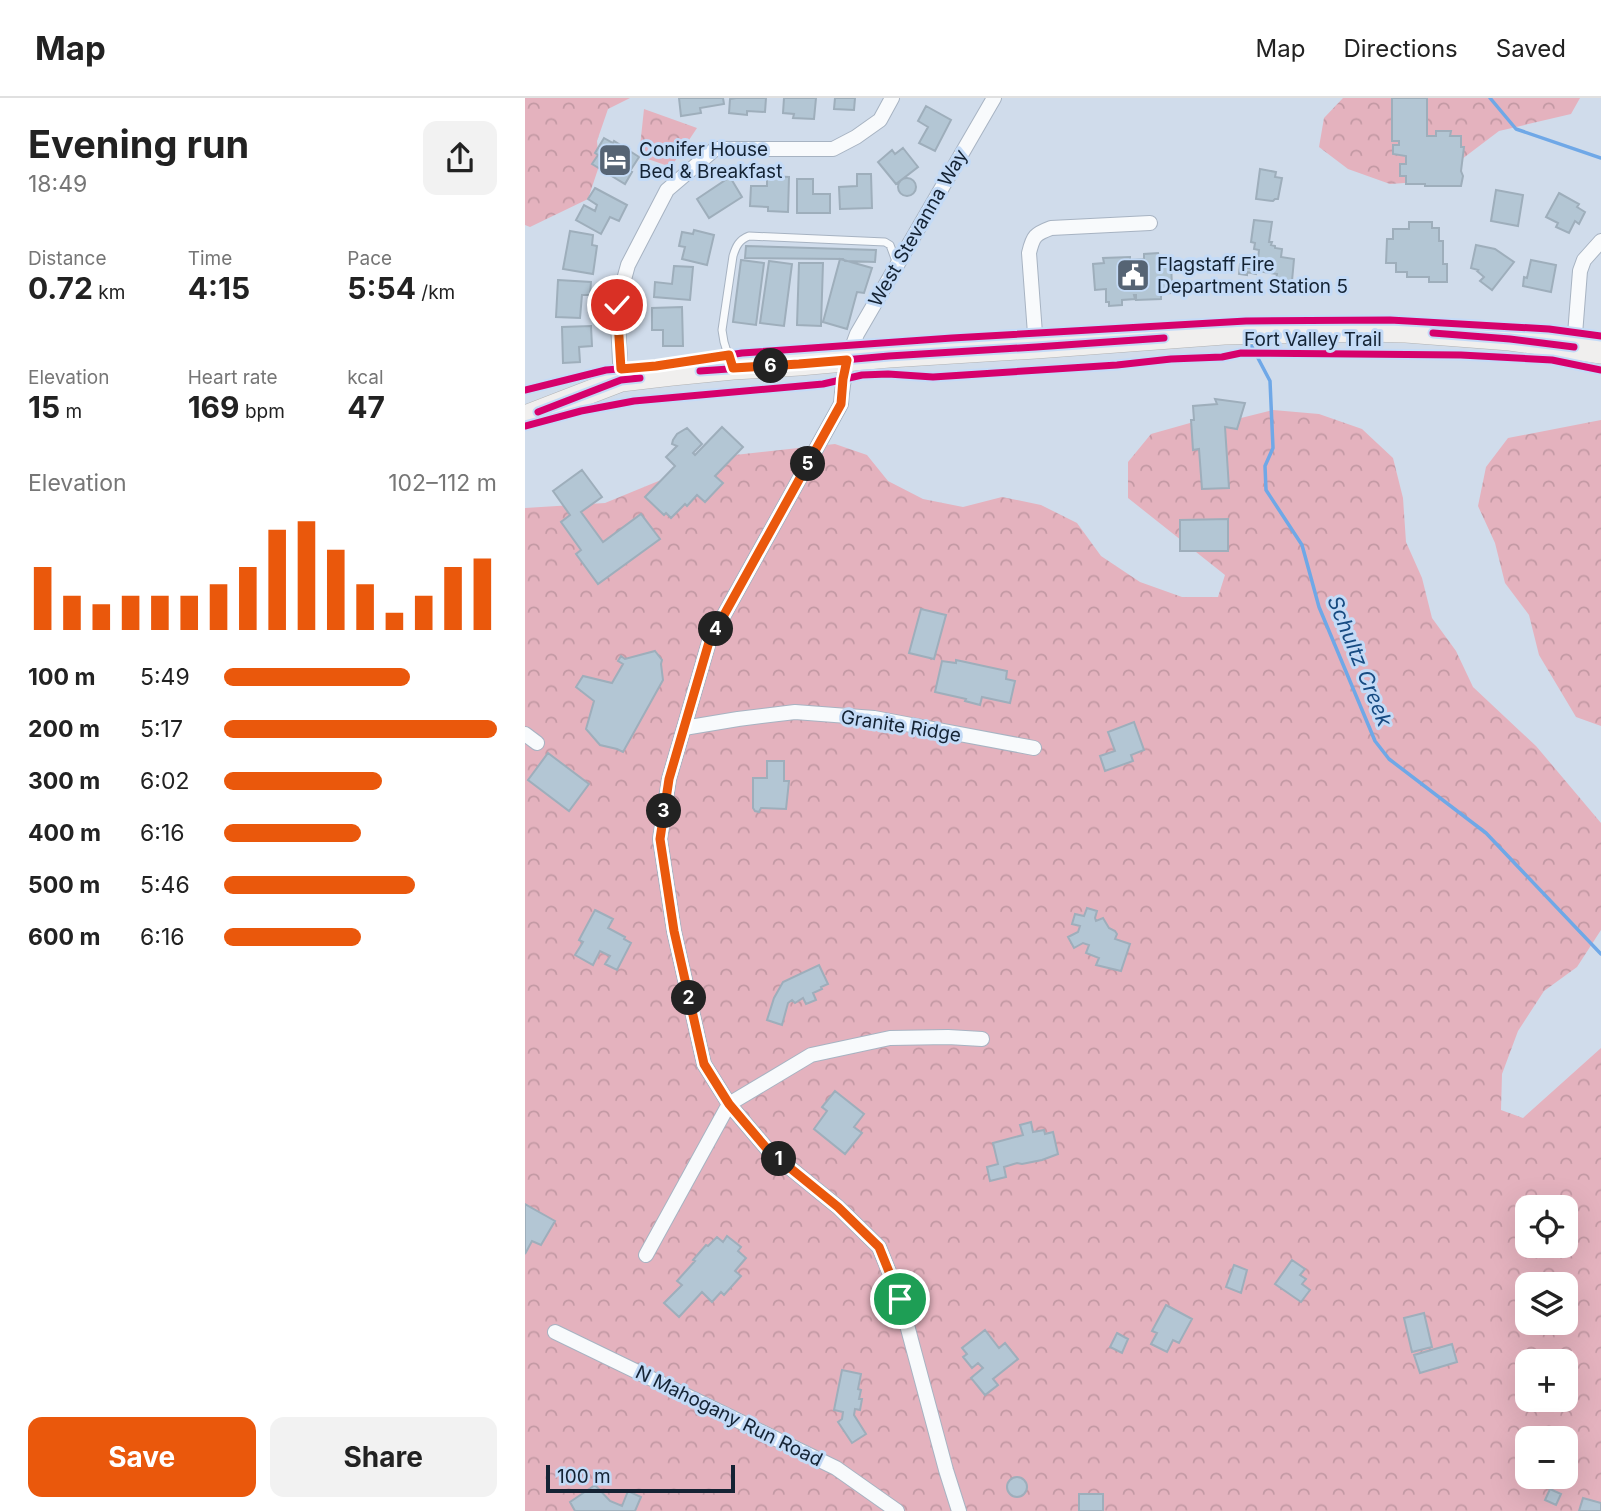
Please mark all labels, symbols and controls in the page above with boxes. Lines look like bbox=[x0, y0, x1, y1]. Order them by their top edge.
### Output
text: Map bbox=[35, 28, 106, 68]
text: Map bbox=[1256, 34, 1305, 63]
text: Directions bbox=[1343, 34, 1458, 63]
text: Saved bbox=[1496, 34, 1566, 63]
text: Evening run bbox=[28, 121, 249, 167]
button: share bbox=[423, 121, 497, 195]
place label: Conifer House Bed & Breakfast bbox=[639, 138, 782, 183]
hotel icon: Conifer House Bed & Breakfast bbox=[596, 141, 634, 179]
street label: West Stevanna Way bbox=[864, 145, 973, 311]
text: 18:49 bbox=[28, 170, 87, 198]
text: Distance bbox=[28, 247, 106, 270]
text: Time bbox=[188, 247, 232, 270]
text: Pace bbox=[347, 247, 392, 270]
place label: Flagstaff Fire Department Station 5 bbox=[1157, 253, 1348, 298]
public building icon: Flagstaff Fire Department Station 5 bbox=[1114, 256, 1152, 294]
text: 0.72 bbox=[28, 270, 93, 306]
text: 4:15 bbox=[188, 270, 250, 306]
text: 5:54 bbox=[347, 270, 416, 306]
pin bbox=[587, 275, 647, 335]
text: km bbox=[93, 281, 125, 304]
text: /km bbox=[416, 281, 455, 304]
icon: check bbox=[598, 286, 636, 324]
street label: Fort Valley Trail bbox=[1244, 328, 1382, 351]
pin: 6 bbox=[754, 348, 789, 384]
text: 6 bbox=[764, 354, 777, 377]
text: Elevation bbox=[28, 366, 109, 389]
text: Heart rate bbox=[188, 366, 278, 389]
text: kcal bbox=[347, 366, 384, 389]
text: 15 bbox=[28, 389, 60, 425]
text: 169 bbox=[188, 389, 240, 425]
text: 47 bbox=[347, 389, 385, 425]
text: m bbox=[60, 400, 82, 423]
text: bpm bbox=[240, 400, 285, 423]
pin: 5 bbox=[791, 446, 825, 482]
text: 5 bbox=[801, 452, 814, 475]
text: Elevation bbox=[28, 469, 127, 497]
text: 102–112 m bbox=[388, 469, 497, 497]
water label: Schultz Creek bbox=[1322, 592, 1398, 730]
pin: 4 bbox=[699, 612, 733, 646]
text: 4 bbox=[709, 617, 722, 640]
text: 100 m bbox=[28, 663, 95, 691]
text: 5:49 bbox=[140, 663, 190, 691]
street label: Granite Ridge bbox=[839, 705, 963, 747]
text: 200 m bbox=[28, 715, 100, 743]
text: 5:17 bbox=[140, 715, 183, 743]
text: 300 m bbox=[28, 767, 100, 795]
text: 6:02 bbox=[140, 767, 189, 795]
pin: 3 bbox=[647, 794, 681, 828]
text: 3 bbox=[657, 799, 670, 822]
text: 400 m bbox=[28, 819, 101, 847]
text: 6:16 bbox=[140, 819, 185, 847]
text: 500 m bbox=[28, 871, 100, 899]
text: 5:46 bbox=[140, 871, 190, 899]
text: 600 m bbox=[28, 923, 100, 951]
text: 6:16 bbox=[140, 923, 185, 951]
pin: 2 bbox=[671, 981, 707, 1016]
text: 2 bbox=[683, 986, 694, 1009]
pin: 1 bbox=[761, 1142, 797, 1176]
text: 1 bbox=[774, 1147, 783, 1170]
map controls bbox=[1515, 1195, 1578, 1489]
button: locate bbox=[1515, 1195, 1578, 1258]
pin bbox=[870, 1269, 930, 1329]
button: layers bbox=[1515, 1272, 1578, 1335]
icon: arrive bbox=[881, 1280, 919, 1318]
button: + bbox=[1515, 1349, 1578, 1412]
street label: N Mahogany Run Road bbox=[632, 1361, 826, 1471]
button: Save bbox=[28, 1417, 256, 1497]
button: Share bbox=[270, 1417, 497, 1497]
button: − bbox=[1515, 1426, 1578, 1489]
scale bar bbox=[546, 1462, 735, 1494]
text: 100 m bbox=[557, 1465, 611, 1488]

